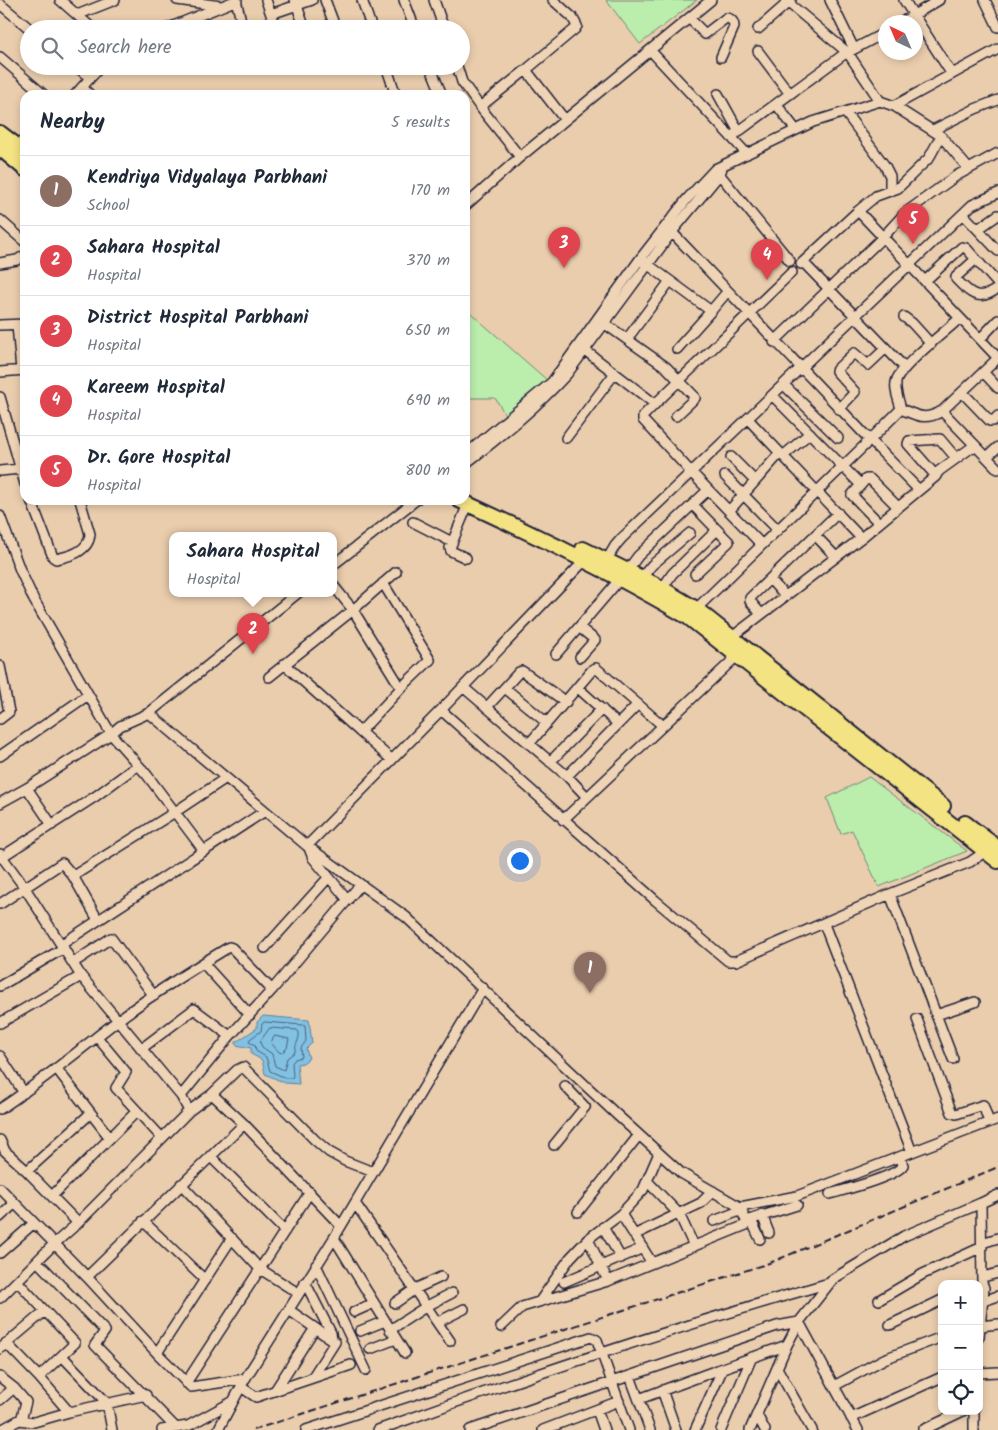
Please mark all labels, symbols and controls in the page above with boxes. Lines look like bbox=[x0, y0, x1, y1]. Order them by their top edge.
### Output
north arrow bbox=[878, 15, 923, 60]
search box bbox=[20, 20, 470, 75]
text: Search here bbox=[78, 33, 172, 63]
icon: search bbox=[38, 34, 66, 62]
text: Nearby bbox=[40, 106, 105, 139]
text: 5 results bbox=[391, 110, 450, 135]
text: Kendriya Vidyalaya Parbhani bbox=[87, 163, 327, 193]
text: 1 bbox=[54, 178, 58, 203]
text: 170 m bbox=[410, 178, 450, 203]
text: School bbox=[87, 193, 130, 218]
pin: 5 bbox=[897, 203, 929, 244]
pin: 3 bbox=[548, 227, 580, 268]
text: Sahara Hospital bbox=[87, 233, 220, 263]
pin: 4 bbox=[751, 239, 783, 280]
text: 2 bbox=[51, 248, 61, 273]
text: 370 m bbox=[406, 248, 450, 273]
text: Hospital bbox=[87, 263, 141, 288]
text: District Hospital Parbhani bbox=[87, 303, 308, 333]
text: 3 bbox=[52, 318, 60, 343]
text: 650 m bbox=[405, 318, 450, 343]
text: Hospital bbox=[87, 333, 141, 358]
text: Kareem Hospital bbox=[87, 373, 225, 403]
text: 4 bbox=[52, 388, 60, 413]
text: 690 m bbox=[406, 388, 450, 413]
text: Hospital bbox=[87, 403, 141, 428]
text: Dr. Gore Hospital bbox=[87, 443, 230, 473]
text: 5 bbox=[52, 458, 60, 483]
text: 800 m bbox=[405, 458, 450, 483]
text: Hospital bbox=[87, 473, 141, 498]
popup bbox=[169, 532, 337, 597]
text: Sahara Hospital bbox=[187, 537, 319, 567]
text: Hospital bbox=[187, 567, 240, 592]
pin: 2 bbox=[237, 613, 269, 654]
your location bbox=[507, 848, 533, 874]
pin: 1 bbox=[574, 952, 606, 993]
map controls bbox=[938, 1280, 983, 1415]
button: + bbox=[938, 1280, 983, 1325]
button: − bbox=[938, 1325, 983, 1370]
button: locate bbox=[938, 1370, 983, 1415]

